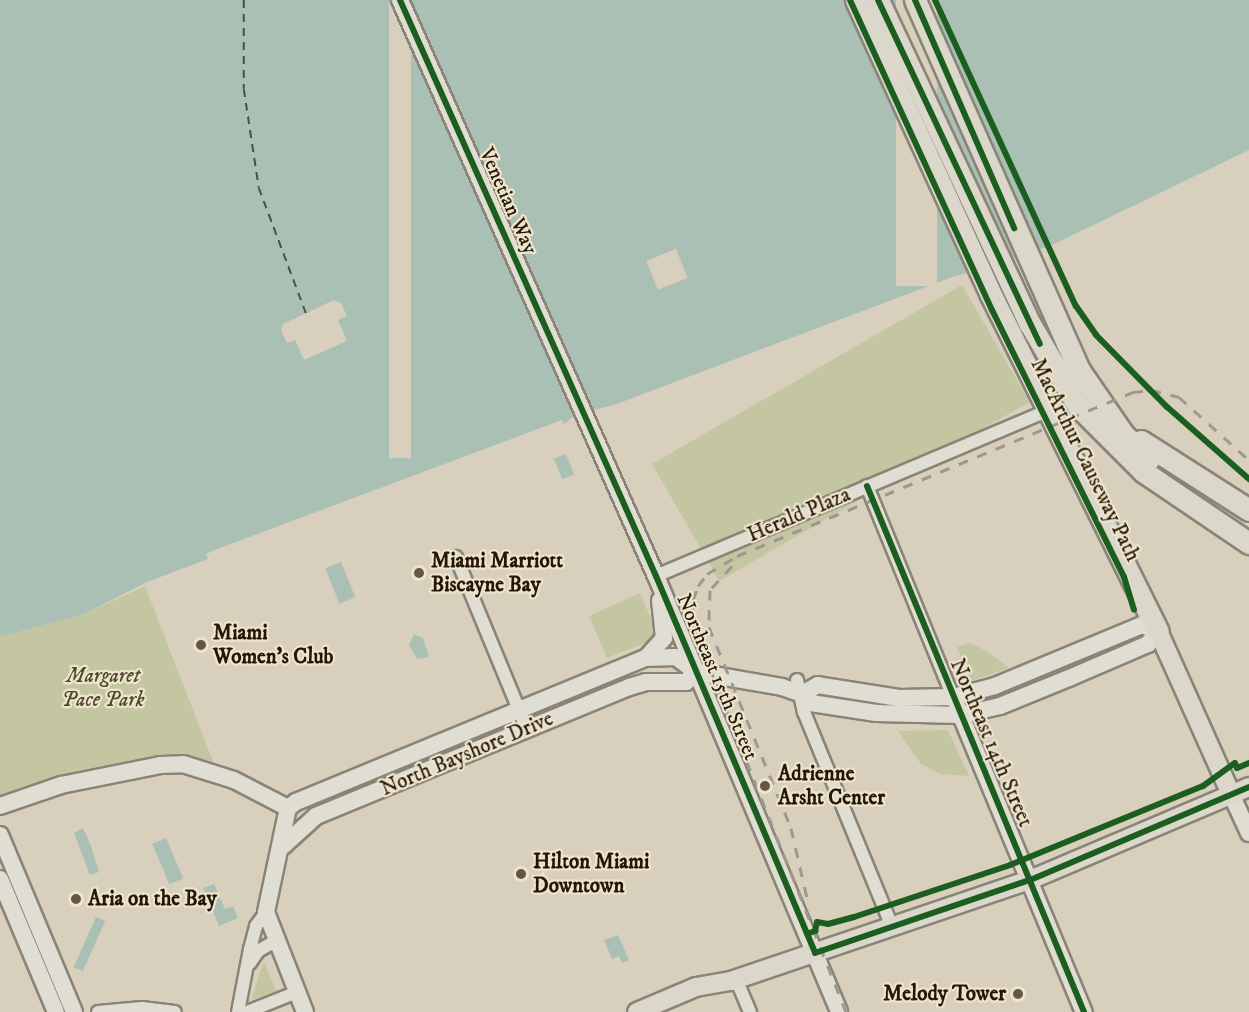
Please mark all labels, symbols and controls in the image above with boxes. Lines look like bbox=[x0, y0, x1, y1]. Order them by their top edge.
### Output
street label: Venetian Way bbox=[473, 144, 543, 258]
street label: MacArthur Causeway Path bbox=[1025, 354, 1145, 566]
street label: Herald Plaza bbox=[744, 482, 854, 548]
place label: Miami Marriott Biscayne Bay bbox=[431, 548, 563, 598]
marker: Miami Marriott Biscayne Bay bbox=[412, 566, 426, 580]
street label: Northeast 15th Street bbox=[671, 590, 763, 764]
place label: Miami Women's Club bbox=[213, 620, 333, 670]
marker: Miami Women's Club bbox=[194, 638, 208, 652]
street label: Northeast 14th Street bbox=[944, 655, 1038, 831]
park label: Margaret Pace Park bbox=[62, 663, 144, 713]
street label: North Bayshore Drive bbox=[377, 706, 557, 802]
place label: Adrienne Arsht Center bbox=[778, 761, 885, 811]
marker: Adrienne Arsht Center bbox=[756, 777, 774, 795]
place label: Hilton Miami Downtown bbox=[533, 849, 649, 899]
marker: Hilton Miami Downtown bbox=[514, 867, 528, 881]
place label: Aria on the Bay bbox=[88, 886, 217, 912]
marker: Aria on the Bay bbox=[69, 892, 83, 906]
place label: Melody Tower bbox=[883, 981, 1006, 1007]
marker: Melody Tower bbox=[1011, 987, 1025, 1001]

